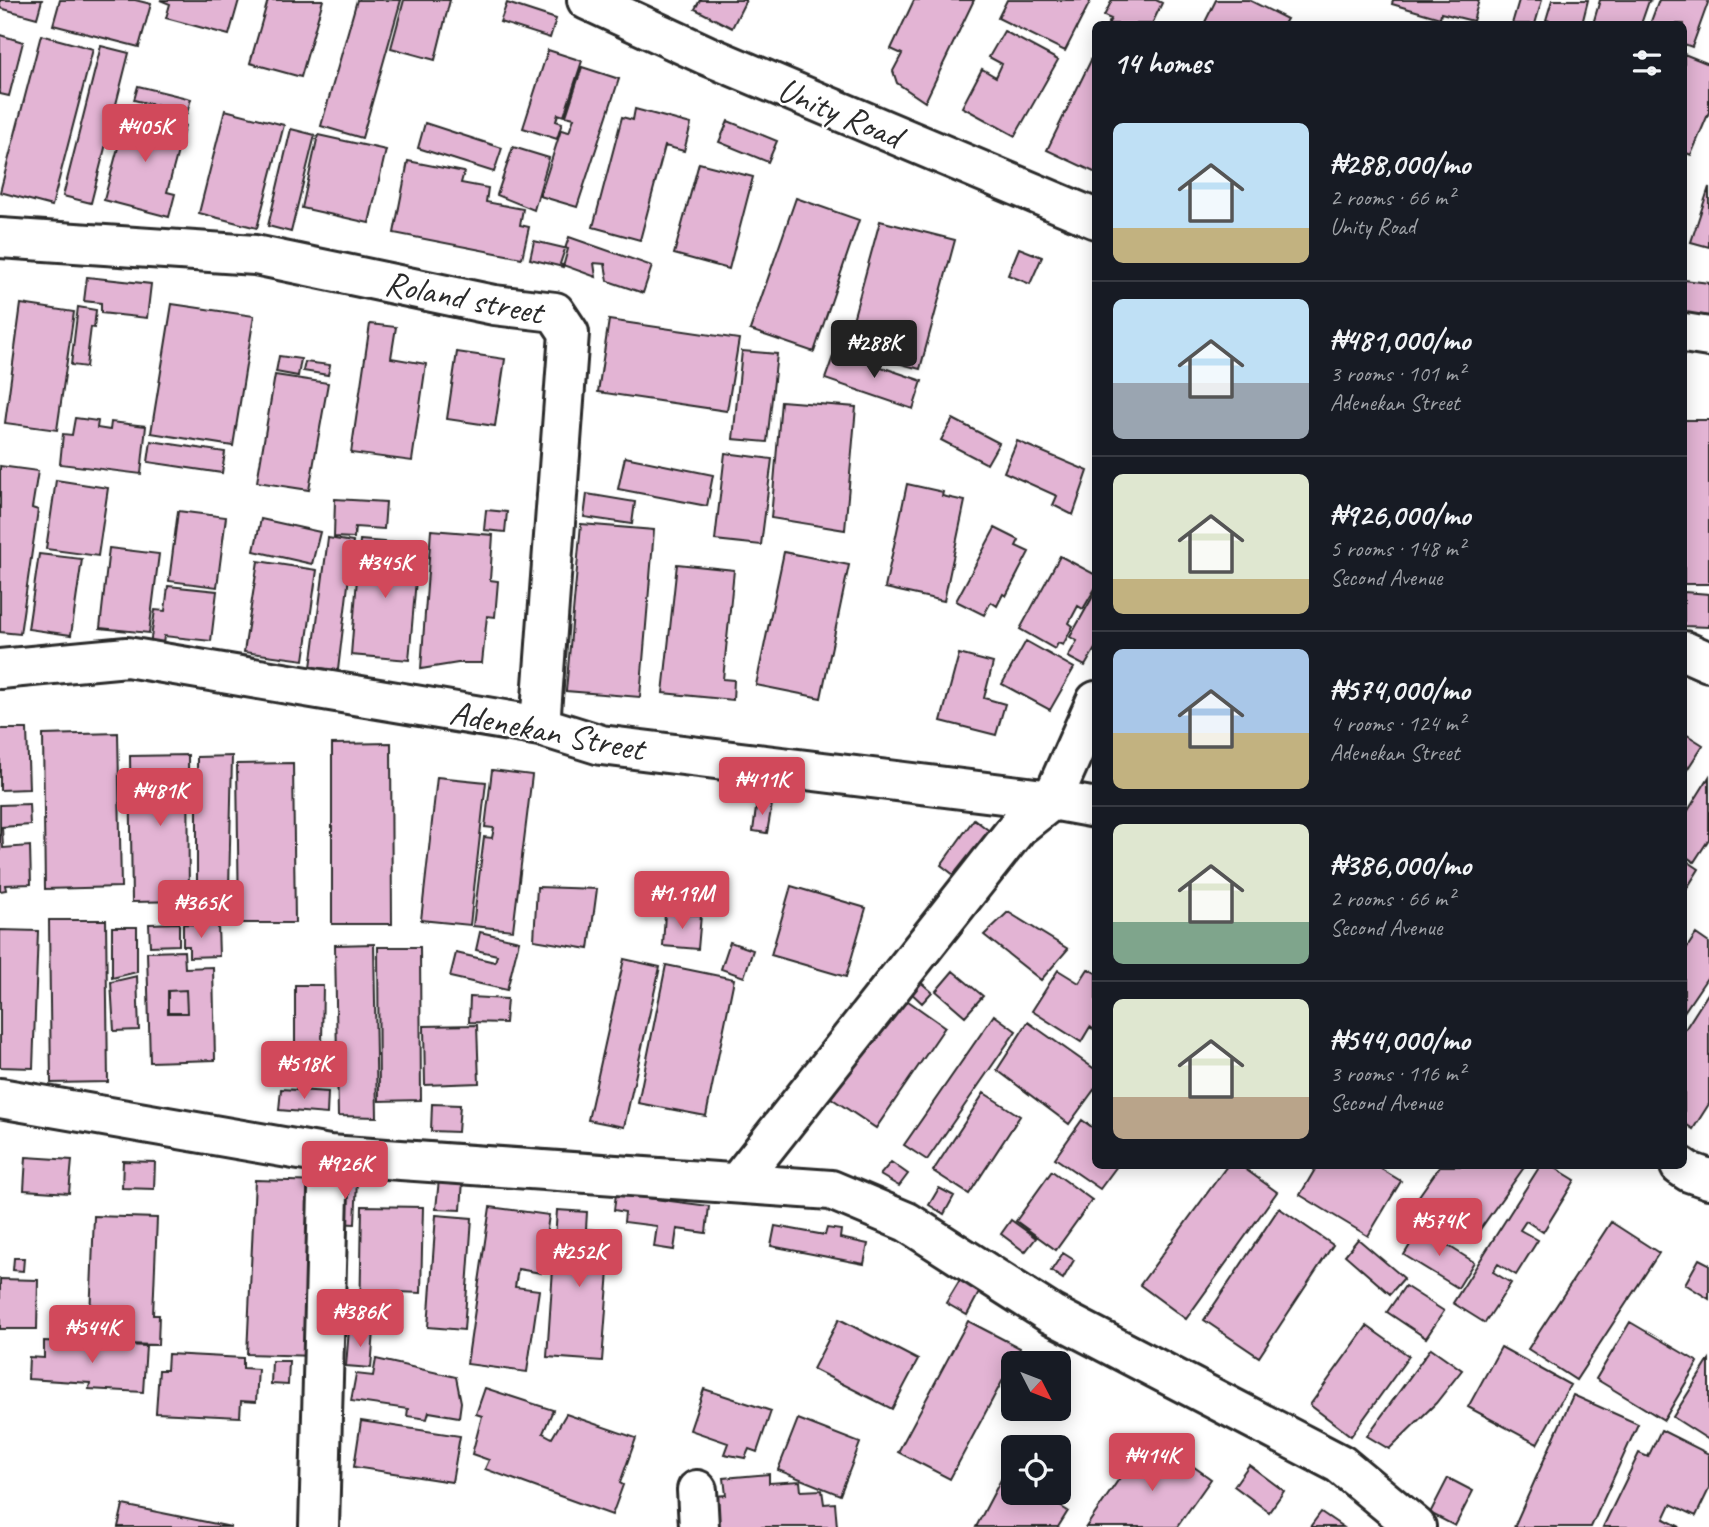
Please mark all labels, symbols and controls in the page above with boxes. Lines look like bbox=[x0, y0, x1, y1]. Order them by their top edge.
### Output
text: 14 homes bbox=[1113, 44, 1211, 82]
icon: filters bbox=[1628, 44, 1666, 82]
street label: Unity Road bbox=[771, 66, 913, 161]
pin: ₦405K bbox=[96, 104, 194, 164]
text: ₦405K bbox=[118, 112, 172, 141]
text: ₦288,000/mo bbox=[1330, 145, 1470, 183]
icon: home bbox=[1169, 151, 1253, 235]
text: 2 rooms · 66 m² bbox=[1330, 183, 1454, 212]
text: Unity Road bbox=[1330, 212, 1415, 241]
street label: Roland street bbox=[381, 260, 550, 335]
pin: ₦288K bbox=[825, 320, 923, 380]
text: ₦481,000/mo bbox=[1330, 321, 1470, 359]
icon: home bbox=[1169, 327, 1253, 411]
text: ₦288K bbox=[847, 328, 901, 357]
text: 3 rooms · 101 m² bbox=[1330, 359, 1465, 388]
text: Adenekan Street bbox=[1330, 388, 1459, 417]
text: ₦926,000/mo bbox=[1330, 496, 1470, 534]
icon: home bbox=[1169, 502, 1253, 586]
text: 5 rooms · 148 m² bbox=[1330, 534, 1465, 563]
pin: ₦345K bbox=[336, 540, 434, 600]
text: ₦345K bbox=[358, 548, 412, 577]
text: Second Avenue bbox=[1330, 563, 1442, 592]
text: ₦574,000/mo bbox=[1330, 671, 1470, 709]
icon: home bbox=[1169, 677, 1253, 761]
street label: Adenekan Street bbox=[446, 690, 651, 772]
text: 4 rooms · 124 m² bbox=[1330, 709, 1465, 738]
text: Adenekan Street bbox=[1330, 738, 1459, 767]
pin: ₦411K bbox=[713, 758, 811, 817]
text: ₦411K bbox=[735, 765, 789, 794]
pin: ₦481K bbox=[111, 768, 209, 828]
text: ₦481K bbox=[133, 776, 187, 805]
text: ₦386,000/mo bbox=[1330, 846, 1471, 884]
icon: home bbox=[1169, 852, 1253, 936]
pin: ₦1.19M bbox=[625, 872, 739, 931]
text: ₦1.19M bbox=[650, 879, 714, 908]
pin: ₦365K bbox=[152, 880, 250, 940]
text: 2 rooms · 66 m² bbox=[1330, 884, 1454, 913]
text: ₦365K bbox=[174, 888, 228, 917]
text: Second Avenue bbox=[1330, 913, 1442, 942]
text: ₦544,000/mo bbox=[1330, 1021, 1470, 1059]
icon: home bbox=[1169, 1027, 1253, 1111]
pin: ₦518K bbox=[255, 1042, 353, 1101]
text: ₦518K bbox=[277, 1049, 331, 1078]
text: 3 rooms · 116 m² bbox=[1330, 1059, 1465, 1088]
text: Second Avenue bbox=[1330, 1088, 1442, 1117]
pin: ₦926K bbox=[296, 1142, 394, 1201]
text: ₦926K bbox=[318, 1149, 372, 1178]
pin: ₦574K bbox=[1390, 1198, 1488, 1258]
text: ₦574K bbox=[1412, 1206, 1466, 1235]
pin: ₦252K bbox=[530, 1230, 628, 1289]
text: ₦252K bbox=[552, 1237, 606, 1266]
pin: ₦386K bbox=[311, 1290, 409, 1349]
text: ₦386K bbox=[333, 1297, 387, 1326]
pin: ₦544K bbox=[43, 1306, 141, 1365]
text: ₦544K bbox=[65, 1313, 119, 1342]
north arrow bbox=[1001, 1351, 1071, 1421]
map controls bbox=[1001, 1351, 1071, 1505]
pin: ₦414K bbox=[1103, 1434, 1201, 1493]
button: locate bbox=[1001, 1435, 1071, 1505]
text: ₦414K bbox=[1125, 1441, 1179, 1470]

